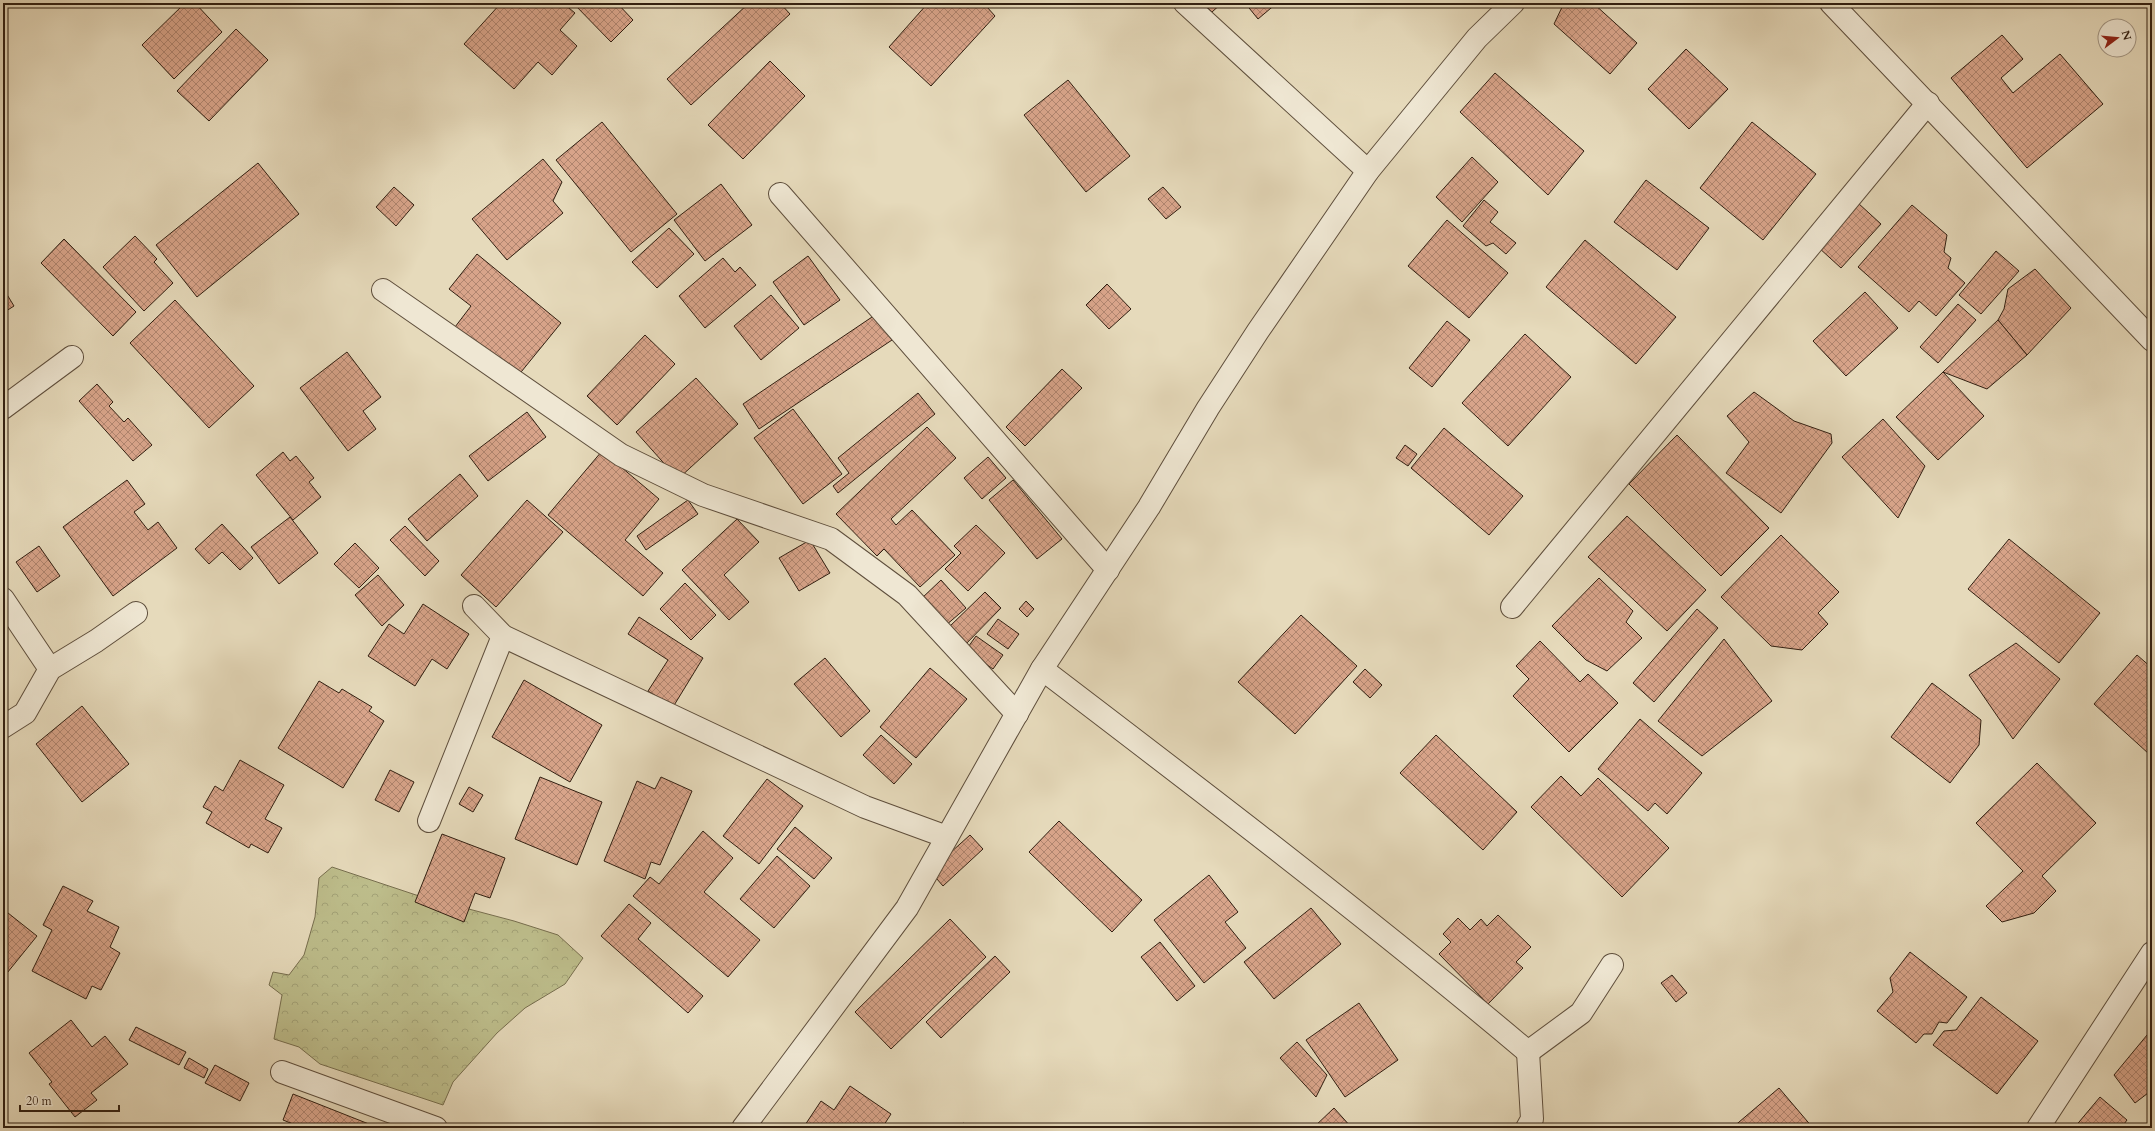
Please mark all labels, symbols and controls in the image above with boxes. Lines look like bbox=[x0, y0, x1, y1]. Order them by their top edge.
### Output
north arrow bbox=[2097, 18, 2137, 58]
text: N bbox=[2118, 29, 2135, 42]
scale bar bbox=[20, 1087, 119, 1113]
text: 20 m bbox=[26, 1093, 53, 1109]

